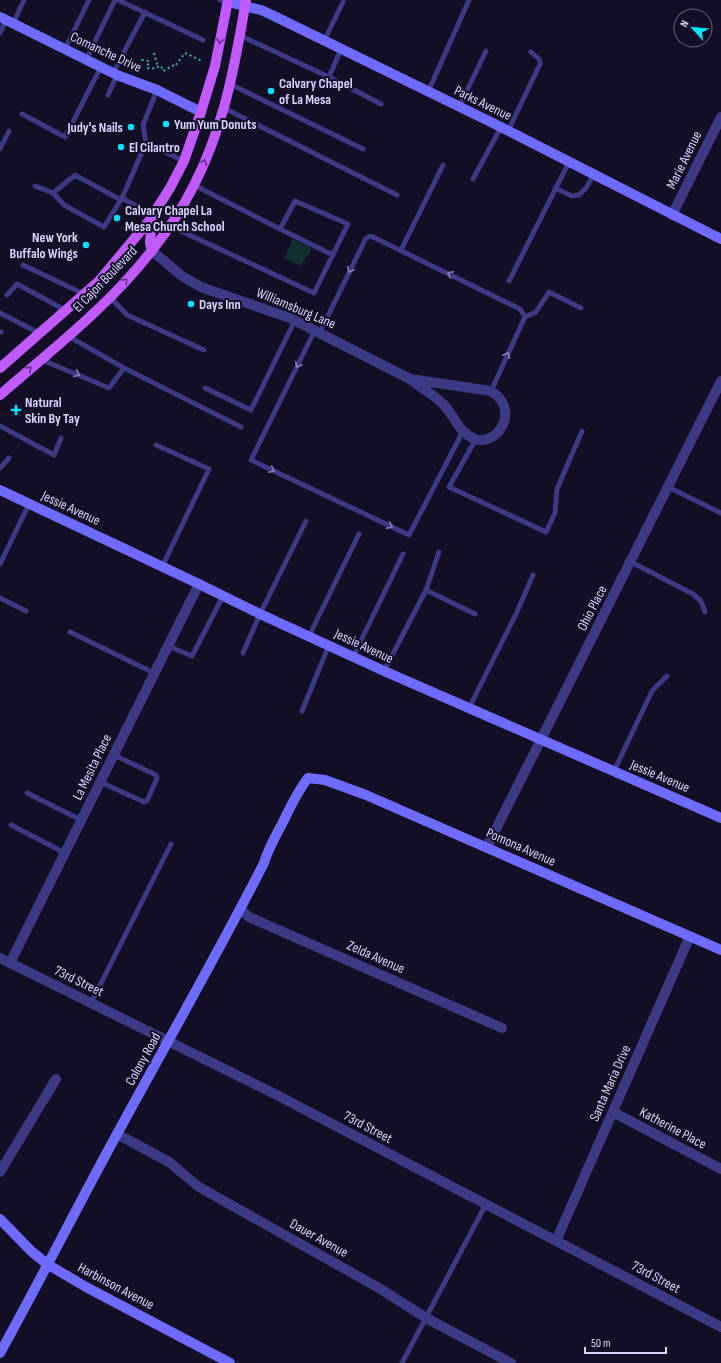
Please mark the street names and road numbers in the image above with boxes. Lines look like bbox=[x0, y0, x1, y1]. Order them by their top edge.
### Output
street label: Comanche Drive bbox=[68, 28, 144, 76]
street label: Parks Avenue bbox=[452, 82, 514, 124]
street label: Marie Avenue bbox=[663, 128, 705, 192]
street label: El Cajon Boulevard bbox=[69, 242, 141, 316]
street label: Williamsburg Lane bbox=[254, 284, 338, 332]
street label: Jessie Avenue bbox=[38, 487, 103, 529]
street label: Ohio Place bbox=[573, 582, 611, 634]
street label: Jessie Avenue bbox=[331, 625, 396, 667]
street label: La Mesita Place bbox=[69, 731, 115, 803]
street label: Jessie Avenue bbox=[627, 755, 692, 796]
street label: Pomona Avenue bbox=[484, 824, 558, 870]
street label: Zelda Avenue bbox=[344, 937, 408, 977]
street label: 73rd Street bbox=[52, 962, 106, 1000]
street label: Colony Road bbox=[122, 1029, 165, 1088]
street label: Santa Maria Drive bbox=[586, 1042, 634, 1124]
street label: Katherine Place bbox=[637, 1103, 709, 1153]
street label: 73rd Street bbox=[341, 1107, 395, 1147]
street label: Dauer Avenue bbox=[287, 1215, 351, 1261]
street label: 73rd Street bbox=[629, 1257, 683, 1297]
street label: Harbinson Avenue bbox=[75, 1259, 157, 1313]

